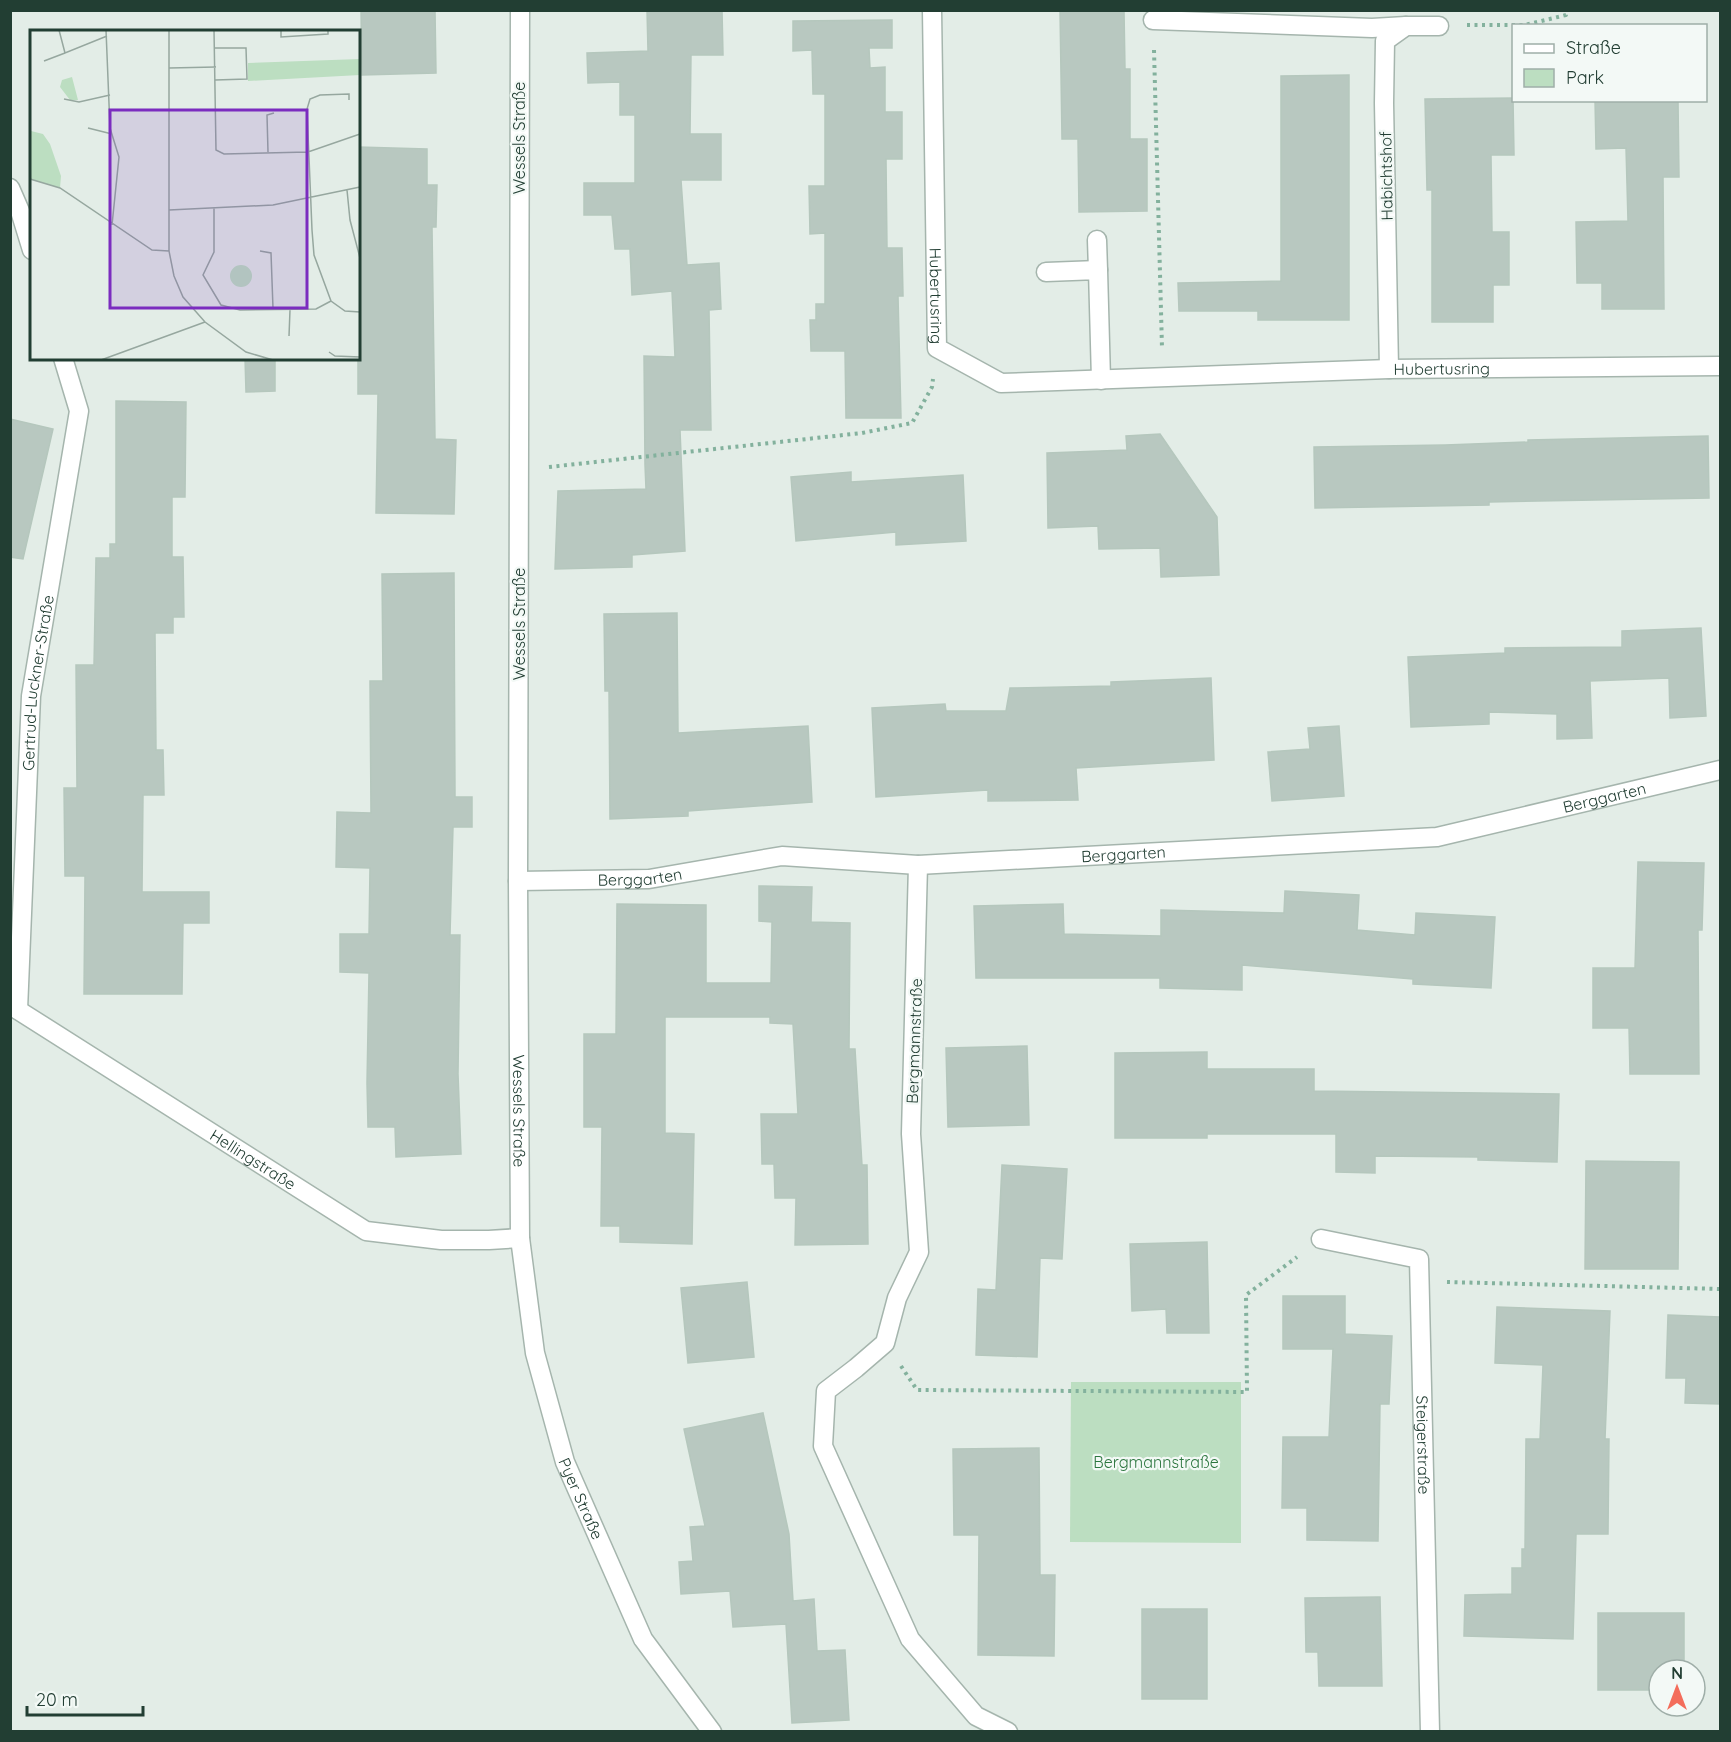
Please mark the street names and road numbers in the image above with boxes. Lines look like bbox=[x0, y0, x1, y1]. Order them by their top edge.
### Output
street label: Wessels Straße bbox=[509, 82, 529, 194]
street label: Habichtshof bbox=[1375, 131, 1397, 221]
street label: Hubertusring bbox=[926, 248, 947, 344]
street label: Hubertusring bbox=[1393, 358, 1490, 379]
street label: Wessels Straße bbox=[509, 568, 529, 680]
street label: Gertrud-Luckner-Straße bbox=[18, 593, 58, 771]
street label: Berggarten bbox=[1561, 778, 1648, 817]
street label: Berggarten bbox=[1081, 842, 1166, 866]
street label: Berggarten bbox=[597, 863, 684, 890]
street label: Bergmannstraße bbox=[902, 978, 926, 1104]
street label: Wessels Straße bbox=[509, 1055, 530, 1167]
street label: Hellingstraße bbox=[206, 1125, 300, 1194]
street label: Steigerstraße bbox=[1412, 1395, 1434, 1495]
street label: Pyer Straße bbox=[554, 1455, 608, 1542]

